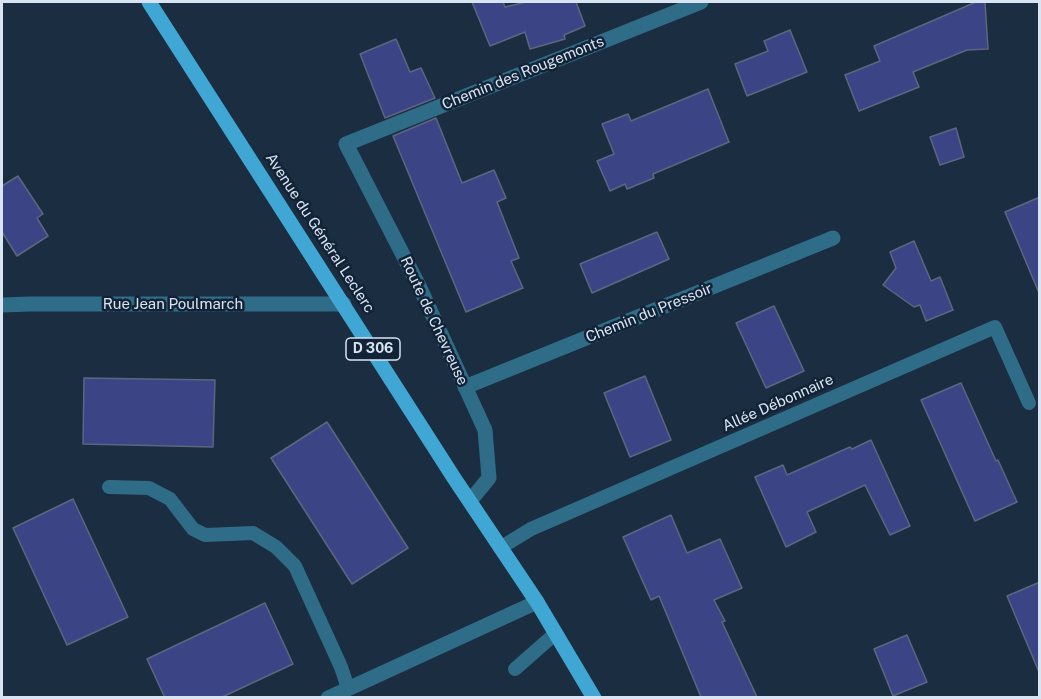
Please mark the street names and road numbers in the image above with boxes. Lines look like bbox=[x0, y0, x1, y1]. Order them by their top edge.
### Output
street label: Chemin des Rougemonts bbox=[439, 32, 607, 114]
street label: Avenue du Général Leclerc bbox=[262, 150, 378, 316]
street label: Route de Chevreuse bbox=[396, 254, 472, 388]
street label: Chemin du Pressoir bbox=[583, 279, 715, 347]
street label: Rue Jean Poulmarch bbox=[103, 295, 243, 313]
road number: D 306 bbox=[346, 338, 400, 360]
street label: Allée Débonnaire bbox=[720, 370, 836, 436]

